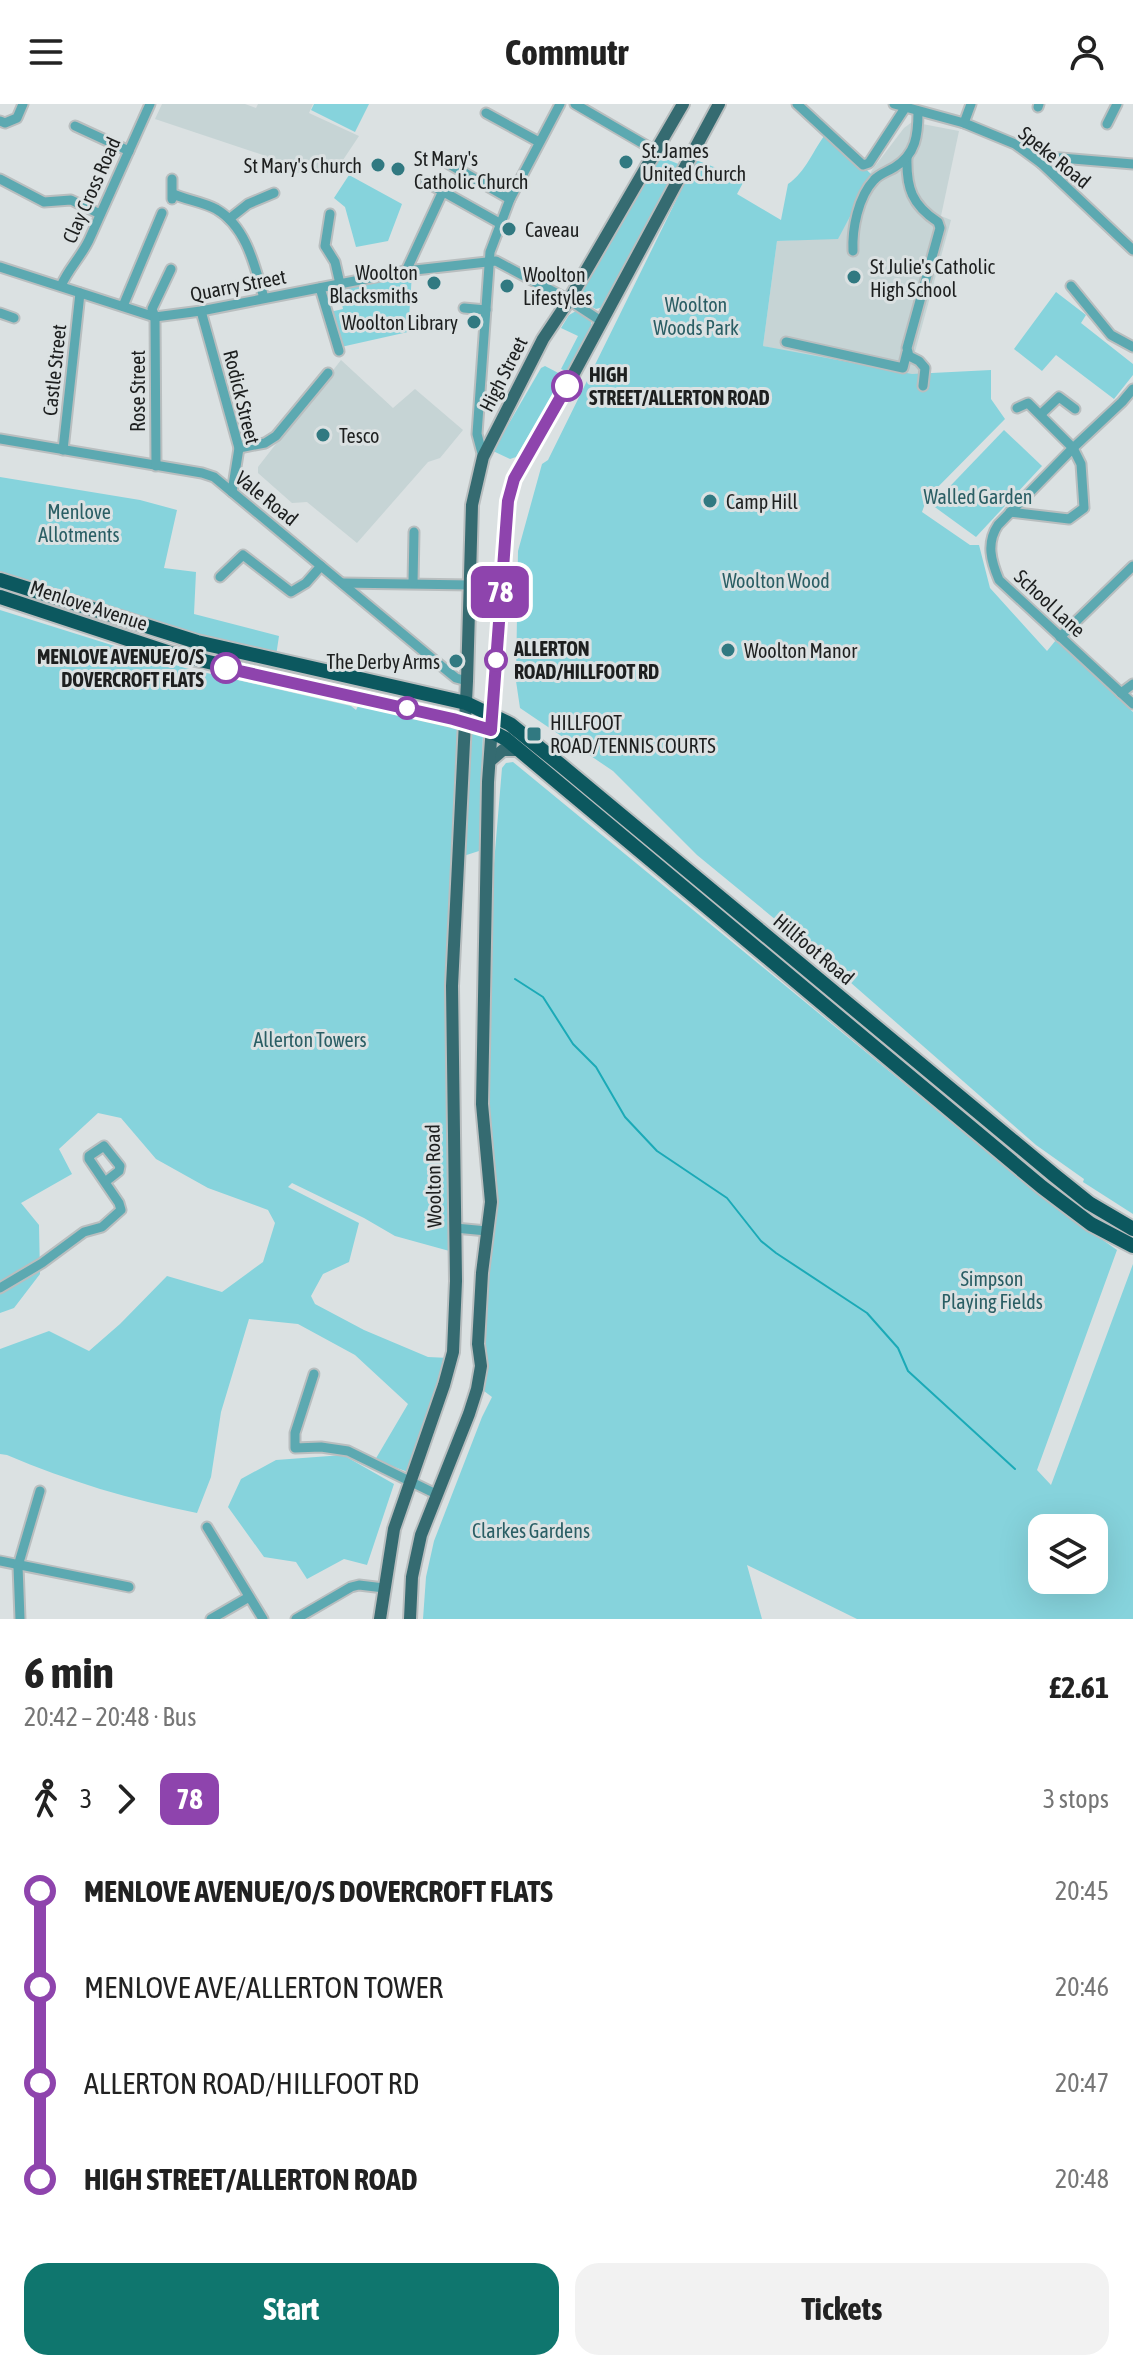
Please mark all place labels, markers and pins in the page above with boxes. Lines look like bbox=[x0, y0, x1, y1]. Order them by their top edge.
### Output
place label: St. James United Church bbox=[642, 139, 746, 185]
place label: St Mary's Catholic Church bbox=[414, 147, 529, 193]
marker: St. James United Church bbox=[617, 153, 635, 171]
place label: St Mary's Church bbox=[244, 154, 362, 177]
marker: St Mary's Church bbox=[369, 156, 387, 174]
marker: St Mary's Catholic Church bbox=[389, 160, 407, 178]
place label: Caveau bbox=[525, 218, 579, 241]
marker: Caveau bbox=[500, 220, 518, 238]
place label: St Julie's Catholic High School bbox=[870, 255, 995, 301]
place label: Woolton Blacksmiths bbox=[329, 261, 418, 307]
place label: Woolton Lifestyles bbox=[523, 263, 592, 309]
marker: St Julie's Catholic High School bbox=[845, 268, 863, 286]
marker: Woolton Blacksmiths bbox=[425, 274, 443, 292]
marker: Woolton Lifestyles bbox=[498, 277, 516, 295]
place label: Woolton Library bbox=[342, 311, 458, 334]
marker: Woolton Library bbox=[465, 313, 483, 331]
place label: HIGH STREET/ALLERTON ROAD bbox=[589, 363, 770, 409]
marker: HIGH STREET/ALLERTON ROAD bbox=[552, 371, 582, 401]
place label: Tesco bbox=[339, 424, 380, 447]
marker: Tesco bbox=[314, 426, 332, 444]
place label: Camp Hill bbox=[726, 490, 798, 513]
marker: Camp Hill bbox=[701, 492, 719, 510]
place label: ALLERTON ROAD/HILLFOOT RD bbox=[513, 637, 659, 683]
place label: Woolton Manor bbox=[744, 639, 858, 662]
marker: Woolton Manor bbox=[719, 641, 737, 659]
place label: MENLOVE AVENUE/O/S DOVERCROFT FLATS bbox=[37, 645, 205, 691]
marker: ALLERTON ROAD/HILLFOOT RD bbox=[485, 649, 507, 671]
place label: The Derby Arms bbox=[327, 650, 440, 673]
marker: The Derby Arms bbox=[447, 652, 465, 670]
marker: MENLOVE AVENUE/O/S DOVERCROFT FLATS bbox=[211, 653, 241, 683]
unlabelled marker bbox=[396, 697, 418, 719]
place label: HILLFOOT ROAD/TENNIS COURTS bbox=[550, 711, 716, 757]
marker: HILLFOOT ROAD/TENNIS COURTS bbox=[525, 725, 543, 743]

